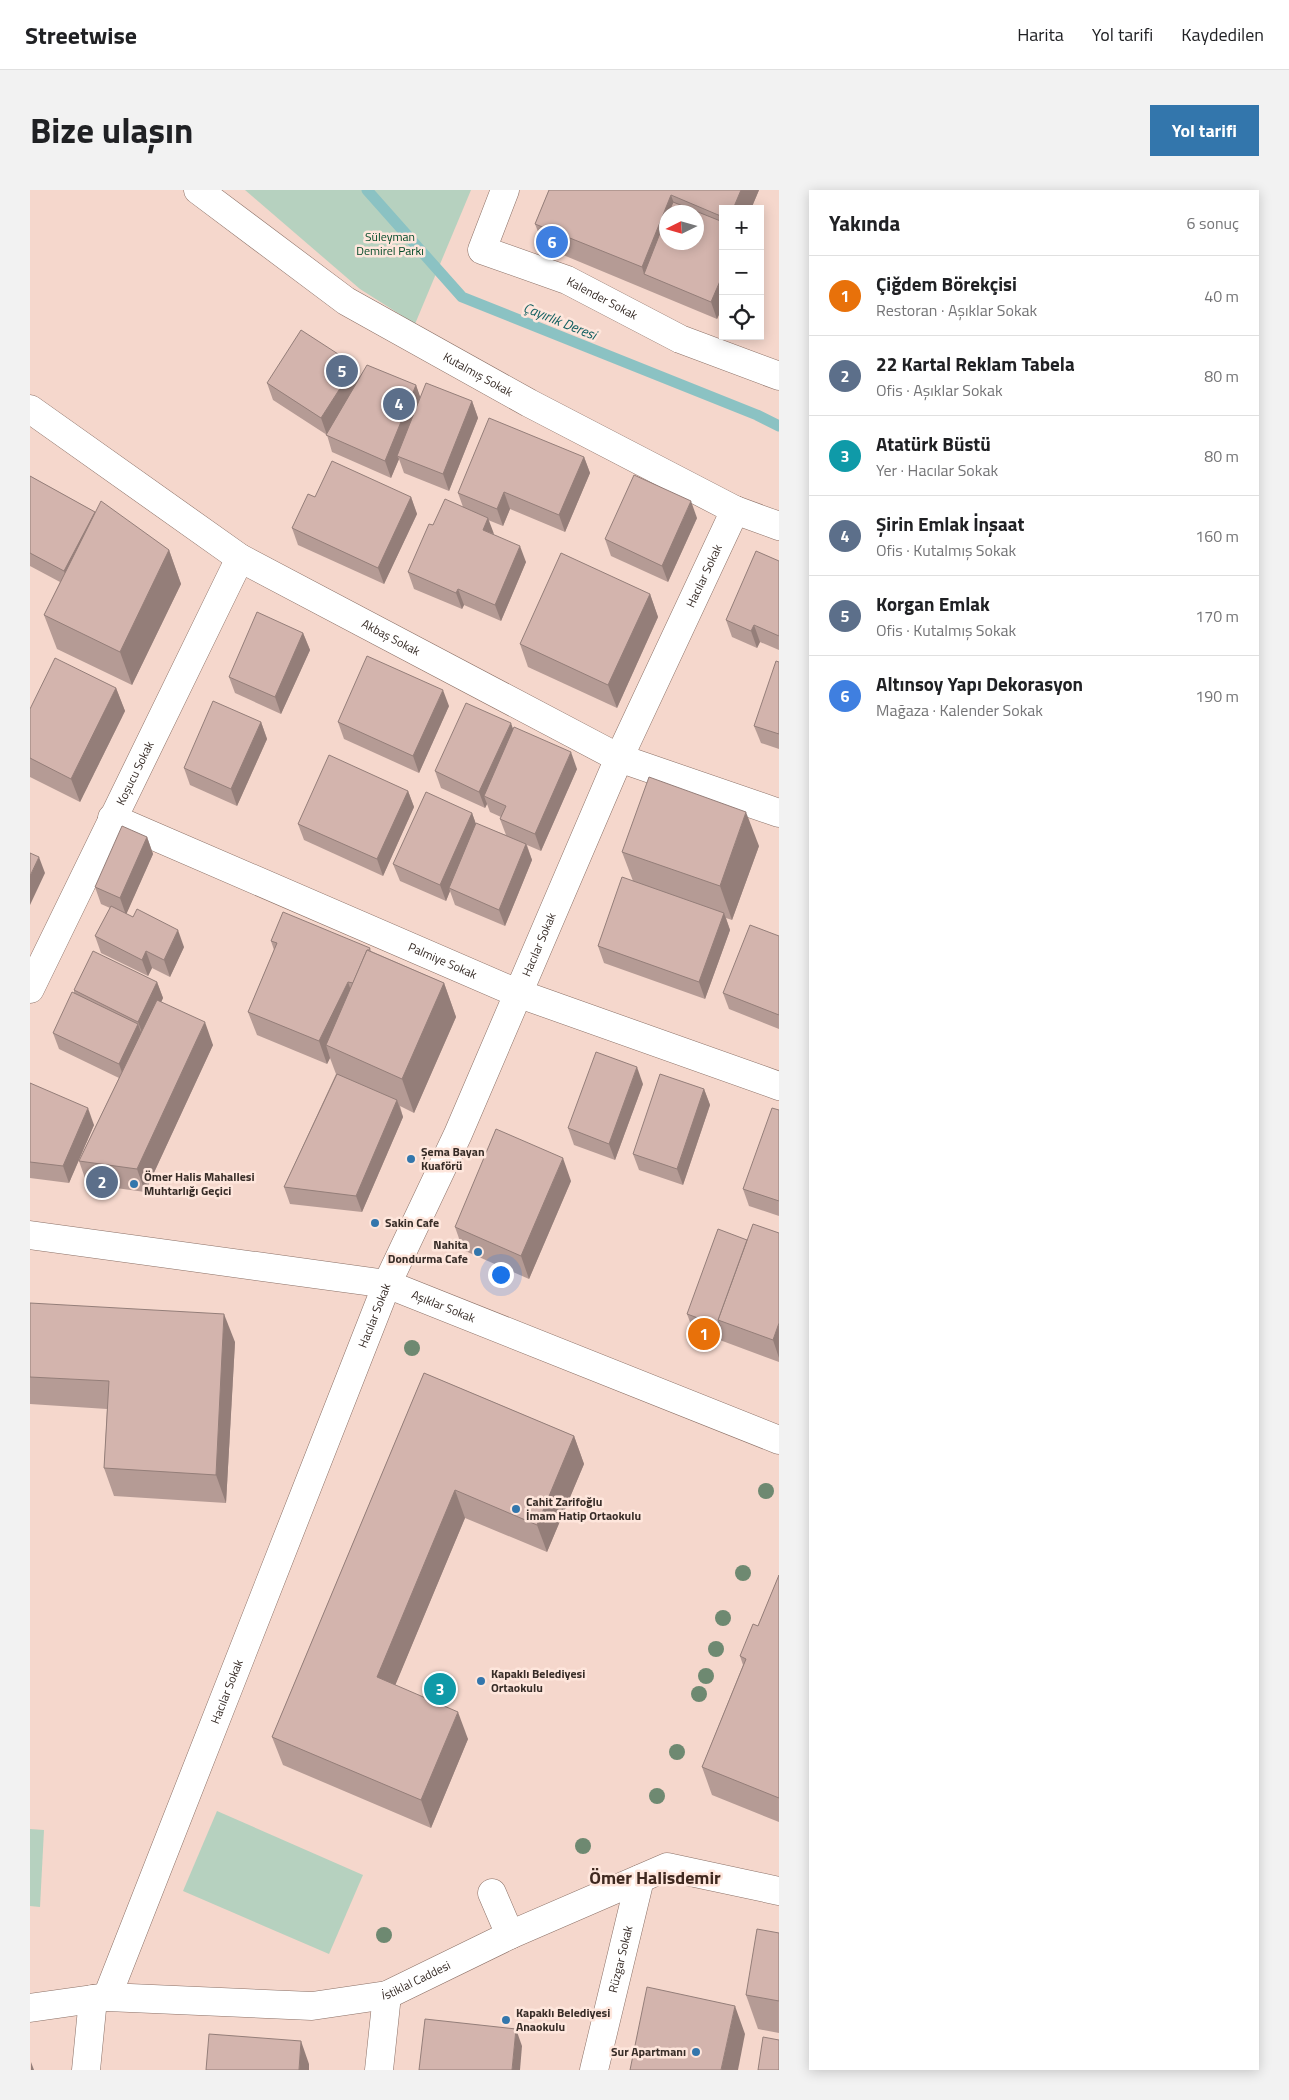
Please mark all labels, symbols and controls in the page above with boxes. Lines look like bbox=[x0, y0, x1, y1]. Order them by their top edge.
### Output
text: Streetwise bbox=[25, 17, 137, 53]
text: Harita bbox=[1017, 21, 1064, 48]
text: Yol tarifi bbox=[1092, 21, 1153, 48]
text: Kaydedilen bbox=[1181, 21, 1264, 48]
text: Bize ulaşın bbox=[30, 103, 193, 157]
button: Yol tarifi bbox=[1150, 105, 1259, 156]
north arrow bbox=[659, 205, 704, 250]
map controls bbox=[719, 205, 764, 340]
button: + bbox=[719, 205, 764, 250]
text: Yakında bbox=[829, 207, 900, 239]
text: 6 sonuç bbox=[1187, 211, 1239, 235]
pin: 6 bbox=[536, 223, 568, 261]
park label: Süleyman Demirel Parkı bbox=[356, 227, 424, 260]
button: − bbox=[719, 250, 764, 295]
text: Çiğdem Börekçisi bbox=[876, 269, 1017, 298]
street label: Kalender Sokak bbox=[564, 271, 641, 324]
text: 1 bbox=[841, 284, 849, 308]
text: 40 m bbox=[1204, 284, 1239, 308]
button: locate bbox=[719, 295, 764, 340]
water label: Çayırlık Deresi bbox=[520, 296, 602, 346]
text: Restoran · Aşıklar Sokak bbox=[876, 298, 1037, 322]
street label: Kutalmış Sokak bbox=[440, 347, 517, 401]
text: 22 Kartal Reklam Tabela bbox=[876, 349, 1075, 378]
pin: 5 bbox=[326, 352, 358, 390]
text: 2 bbox=[841, 364, 849, 388]
text: 80 m bbox=[1204, 364, 1239, 388]
text: Ofis · Aşıklar Sokak bbox=[876, 378, 1003, 402]
pin: 4 bbox=[383, 385, 415, 423]
text: Atatürk Büstü bbox=[876, 429, 991, 458]
text: 3 bbox=[841, 444, 849, 468]
text: 80 m bbox=[1204, 444, 1239, 468]
text: Yer · Hacılar Sokak bbox=[876, 458, 998, 482]
text: Şirin Emlak İnşaat bbox=[876, 509, 1024, 538]
text: 4 bbox=[841, 524, 849, 548]
text: 160 m bbox=[1195, 524, 1239, 548]
text: Ofis · Kutalmış Sokak bbox=[876, 538, 1016, 562]
street label: Hacılar Sokak bbox=[681, 541, 727, 610]
text: Korgan Emlak bbox=[876, 589, 990, 618]
text: 5 bbox=[841, 604, 849, 628]
text: 170 m bbox=[1195, 604, 1239, 628]
street label: Akbaş Sokak bbox=[358, 614, 424, 661]
text: Ofis · Kutalmış Sokak bbox=[876, 618, 1016, 642]
text: Altınsoy Yapı Dekorasyon bbox=[876, 669, 1083, 698]
text: 6 bbox=[841, 684, 849, 708]
text: 190 m bbox=[1195, 684, 1239, 708]
text: Mağaza · Kalender Sokak bbox=[876, 698, 1043, 722]
street label: Koşucu Sokak bbox=[111, 737, 159, 808]
street label: Hacılar Sokak bbox=[517, 909, 561, 979]
street label: Palmiye Sokak bbox=[405, 937, 480, 984]
place label: Şema Bayan Kuaförü bbox=[421, 1142, 485, 1175]
marker: Şema Bayan Kuaförü bbox=[405, 1153, 417, 1165]
pin: 2 bbox=[86, 1163, 118, 1201]
place label: Ömer Halis Mahallesi Muhtarlığı Geçici bbox=[144, 1167, 255, 1200]
marker: Ömer Halis Mahallesi Muhtarlığı Geçici bbox=[128, 1178, 140, 1190]
place label: Sakin Cafe bbox=[385, 1213, 439, 1232]
marker: Sakin Cafe bbox=[369, 1217, 381, 1229]
place label: Nahita Dondurma Cafe bbox=[388, 1235, 468, 1268]
marker: Nahita Dondurma Cafe bbox=[472, 1246, 484, 1258]
your location bbox=[488, 1262, 514, 1288]
street label: Hacılar Sokak bbox=[353, 1280, 395, 1351]
street label: Aşıklar Sokak bbox=[409, 1285, 478, 1327]
pin: 1 bbox=[688, 1315, 720, 1353]
place label: Cahit Zarifoğlu İmam Hatip Ortaokulu bbox=[526, 1492, 641, 1525]
marker: Cahit Zarifoğlu İmam Hatip Ortaokulu bbox=[510, 1503, 522, 1515]
street label: Hacılar Sokak bbox=[205, 1656, 248, 1727]
place label: Kapaklı Belediyesi Ortaokulu bbox=[491, 1664, 585, 1697]
pin: 3 bbox=[424, 1670, 456, 1708]
marker: Kapaklı Belediyesi Ortaokulu bbox=[475, 1675, 487, 1687]
district label: Ömer Halisdemir bbox=[589, 1864, 721, 1891]
street label: Rüzgar Sokak bbox=[603, 1923, 638, 1995]
street label: İstiklal Caddesi bbox=[380, 1955, 454, 2005]
place label: Kapaklı Belediyesi Anaokulu bbox=[516, 2003, 610, 2036]
marker: Kapaklı Belediyesi Anaokulu bbox=[500, 2014, 512, 2026]
place label: Sur Apartmanı bbox=[611, 2042, 686, 2061]
marker: Sur Apartmanı bbox=[690, 2046, 702, 2058]

